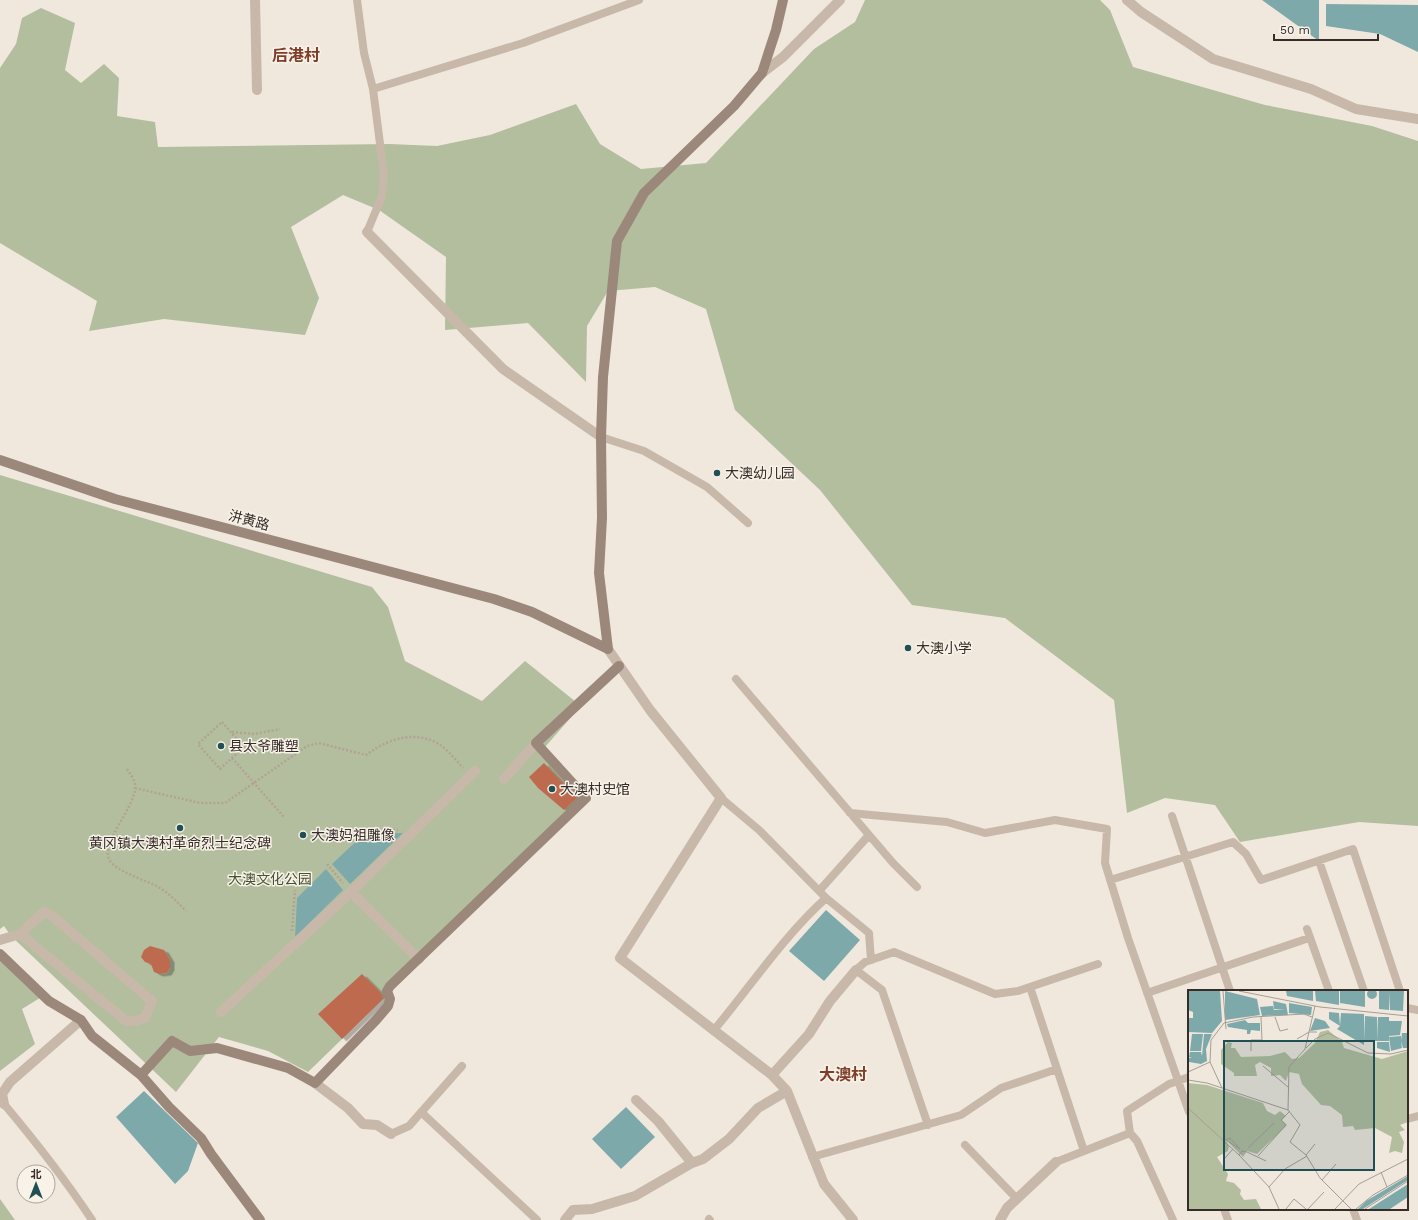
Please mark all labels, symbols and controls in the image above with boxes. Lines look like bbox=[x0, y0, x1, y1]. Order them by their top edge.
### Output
scale bar bbox=[1274, 16, 1378, 42]
text: 50 m bbox=[1280, 23, 1310, 37]
district label: 后港村 bbox=[272, 46, 320, 65]
place label: 大澳幼儿园 bbox=[725, 465, 795, 481]
marker: 大澳幼儿园 bbox=[712, 468, 722, 478]
street label: 汫黄路 bbox=[227, 507, 271, 533]
place label: 大澳小学 bbox=[916, 640, 972, 656]
marker: 大澳小学 bbox=[903, 643, 913, 653]
place label: 县太爷雕塑 bbox=[229, 738, 299, 754]
marker: 县太爷雕塑 bbox=[216, 741, 226, 751]
place label: 大澳村史馆 bbox=[560, 781, 630, 797]
marker: 大澳村史馆 bbox=[547, 784, 557, 794]
marker: 黄冈镇大澳村革命烈士纪念碑 bbox=[175, 823, 185, 833]
place label: 大澳妈祖雕像 bbox=[311, 827, 395, 843]
marker: 大澳妈祖雕像 bbox=[298, 830, 308, 840]
place label: 黄冈镇大澳村革命烈士纪念碑 bbox=[89, 835, 271, 851]
park label: 大澳文化公园 bbox=[228, 871, 312, 887]
inset map bbox=[1188, 990, 1408, 1210]
district label: 大澳村 bbox=[819, 1065, 867, 1084]
north arrow bbox=[16, 1164, 56, 1204]
text: 北 bbox=[31, 1168, 42, 1181]

